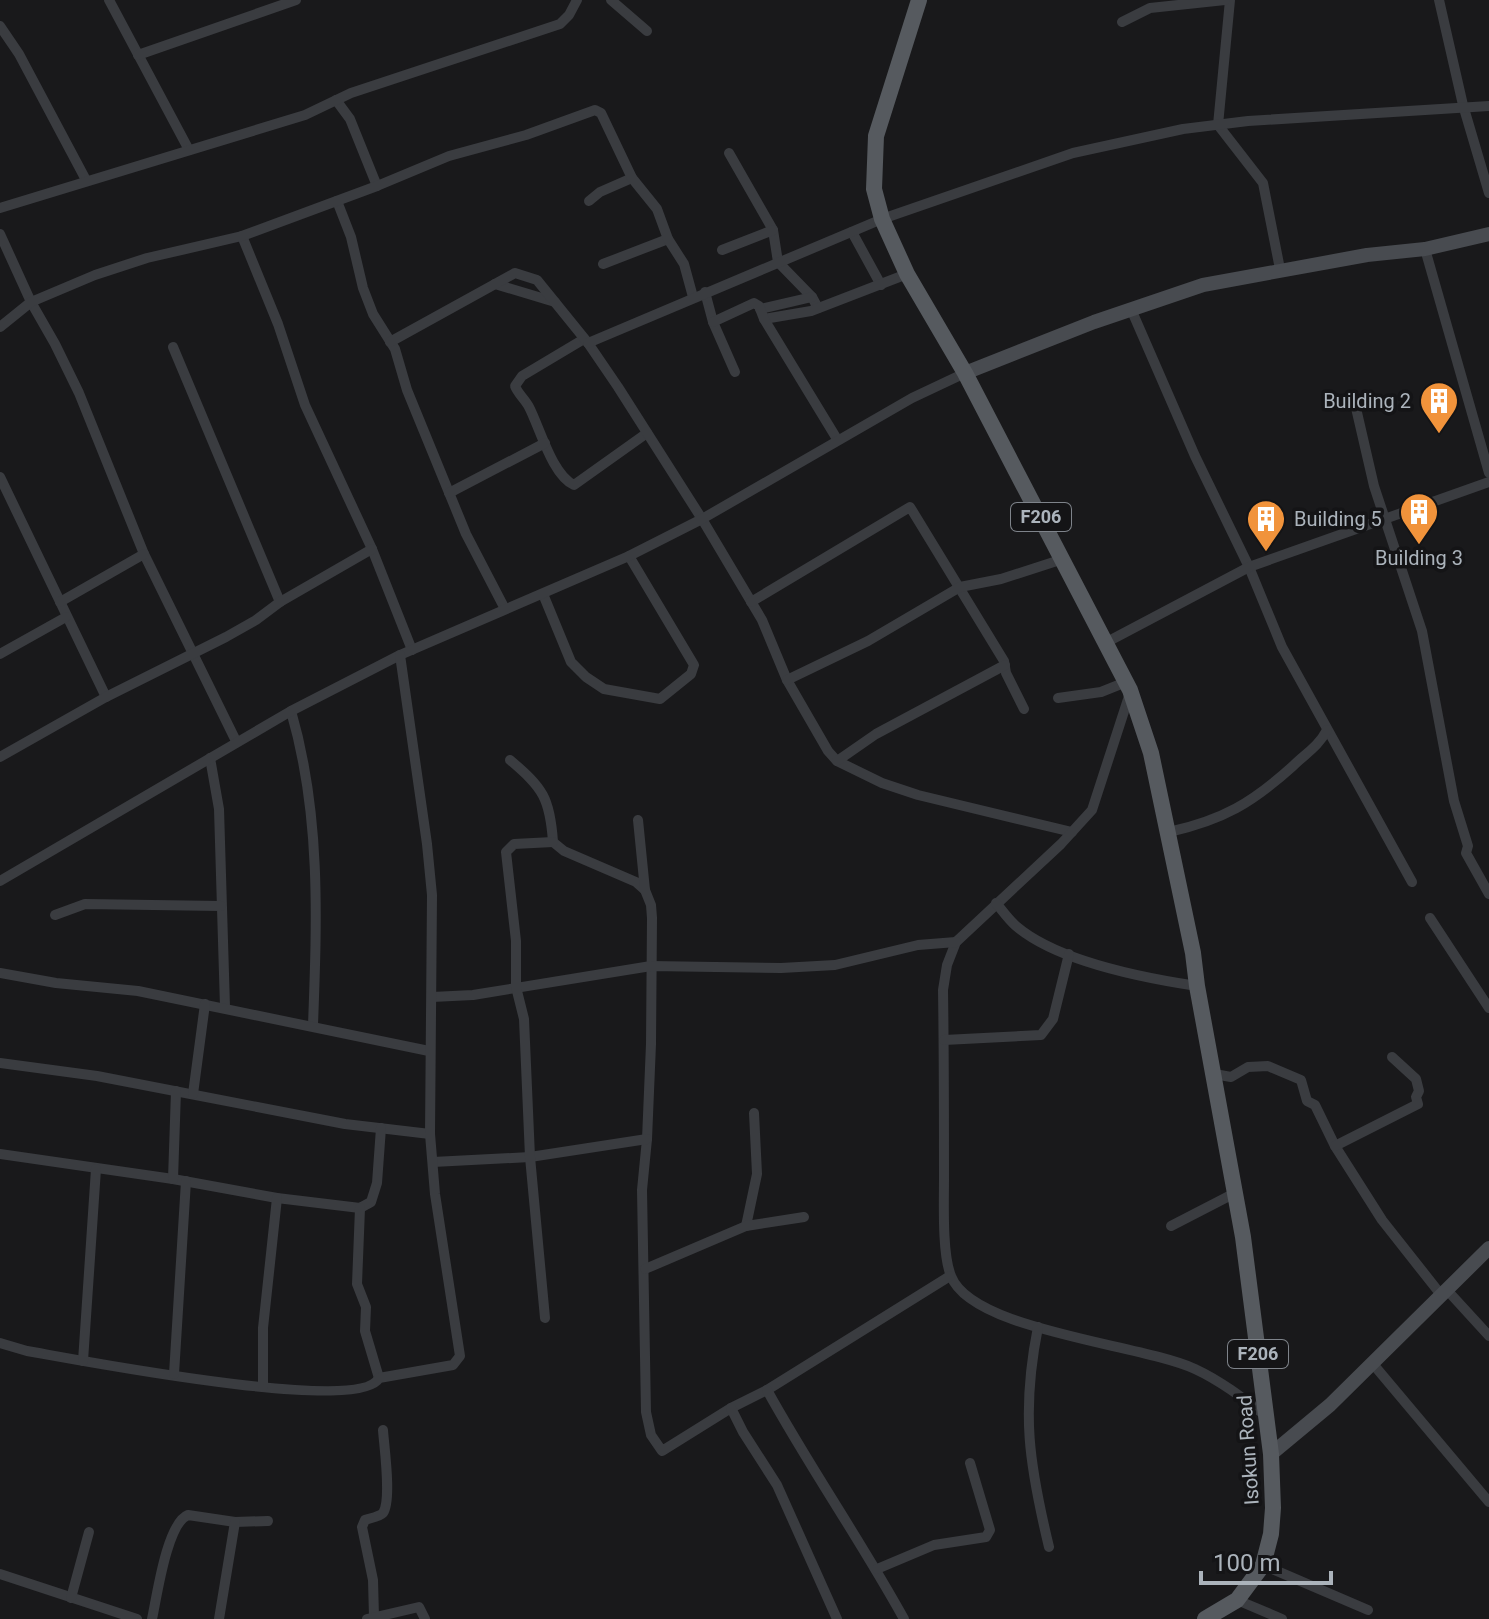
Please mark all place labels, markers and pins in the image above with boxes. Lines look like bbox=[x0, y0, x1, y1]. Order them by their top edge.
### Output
building icon: Building 2 bbox=[1418, 380, 1460, 435]
place label: Building 2 bbox=[1323, 389, 1411, 413]
building icon: Building 3 bbox=[1398, 491, 1440, 546]
building icon: Building 5 bbox=[1245, 498, 1287, 553]
place label: Building 5 bbox=[1294, 507, 1382, 531]
place label: Building 3 bbox=[1375, 546, 1463, 570]

